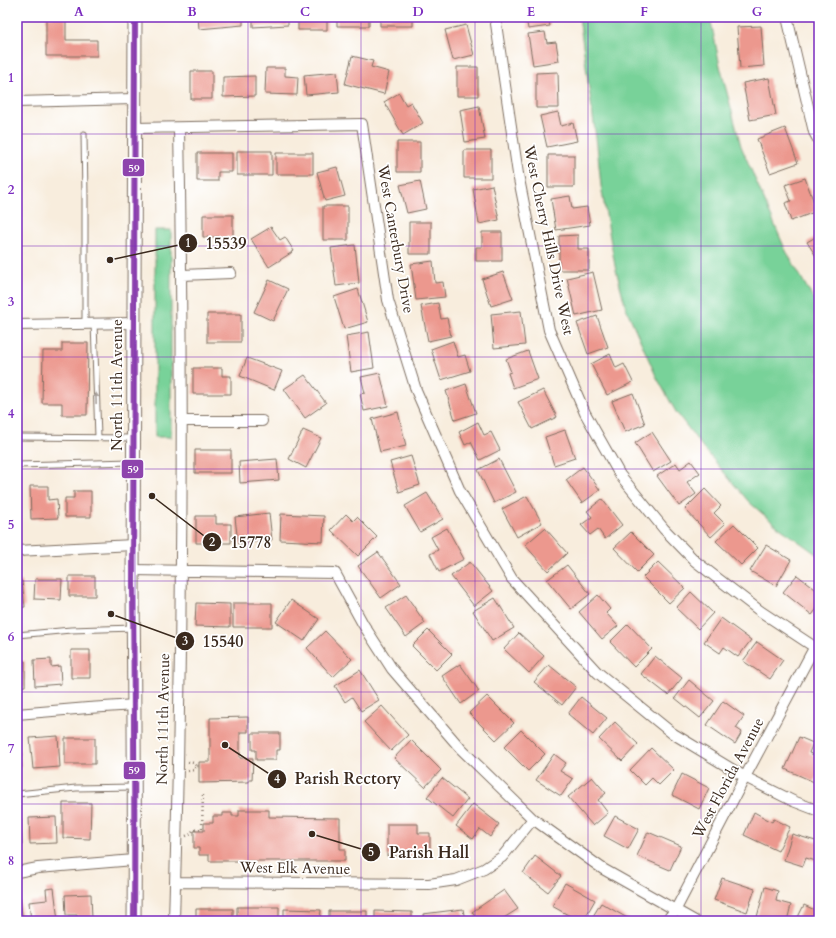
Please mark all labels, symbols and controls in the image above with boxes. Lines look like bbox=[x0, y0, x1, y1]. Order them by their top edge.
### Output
text: A bbox=[74, 3, 84, 21]
text: B bbox=[187, 3, 197, 21]
text: C bbox=[300, 3, 310, 21]
text: D bbox=[412, 3, 424, 21]
text: E bbox=[527, 3, 535, 21]
text: F bbox=[640, 3, 648, 21]
text: G bbox=[752, 3, 763, 21]
text: 1 bbox=[8, 69, 14, 87]
street label: West Cherry Hills Drive West bbox=[519, 142, 579, 337]
line badge: 59 bbox=[122, 158, 145, 177]
text: 59 bbox=[128, 161, 140, 176]
street label: West Canterbury Drive bbox=[373, 162, 419, 315]
text: 2 bbox=[8, 181, 15, 199]
callout: 15539 bbox=[178, 229, 255, 257]
text: 15539 bbox=[206, 233, 246, 255]
text: 1 bbox=[185, 235, 191, 251]
text: 3 bbox=[8, 293, 15, 311]
street label: North 111th Avenue bbox=[107, 319, 127, 451]
one-way arrow bbox=[93, 392, 100, 404]
text: 4 bbox=[8, 405, 15, 423]
line badge: 59 bbox=[121, 459, 144, 479]
text: 59 bbox=[127, 462, 139, 477]
text: 5 bbox=[8, 516, 14, 534]
callout: 15778 bbox=[202, 528, 279, 556]
text: 15778 bbox=[231, 532, 271, 554]
text: 2 bbox=[209, 534, 215, 550]
callout: 15540 bbox=[175, 627, 252, 655]
text: 6 bbox=[8, 628, 15, 646]
text: 15540 bbox=[203, 631, 243, 653]
text: 3 bbox=[182, 633, 188, 649]
street label: North 111th Avenue bbox=[152, 653, 174, 785]
street label: West Florida Avenue bbox=[687, 714, 768, 843]
text: 7 bbox=[8, 740, 15, 758]
line badge: 59 bbox=[123, 761, 146, 780]
text: 59 bbox=[128, 763, 140, 778]
callout: Parish Rectory bbox=[267, 765, 409, 793]
text: Parish Rectory bbox=[295, 768, 401, 790]
text: 4 bbox=[274, 771, 280, 787]
callout: Parish Hall bbox=[361, 838, 477, 866]
text: Parish Hall bbox=[389, 842, 470, 864]
text: 5 bbox=[368, 844, 374, 860]
text: 8 bbox=[8, 852, 14, 870]
street label: West Elk Avenue bbox=[238, 857, 351, 879]

